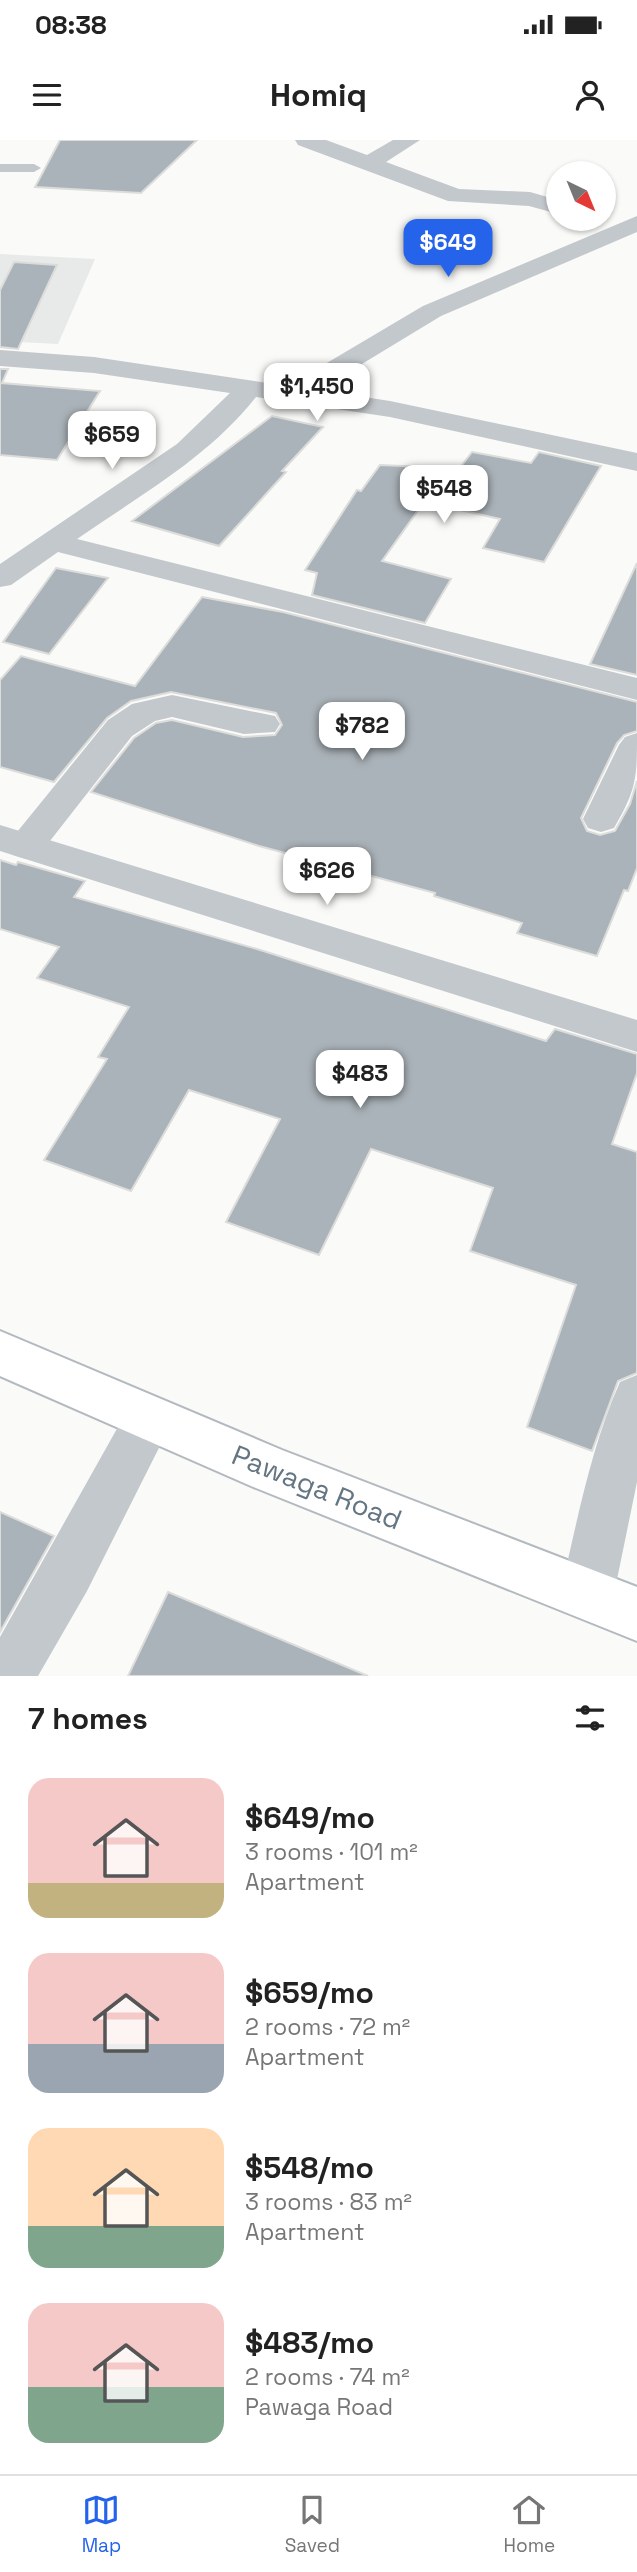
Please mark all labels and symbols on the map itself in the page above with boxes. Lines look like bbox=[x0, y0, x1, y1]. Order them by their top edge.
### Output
north arrow bbox=[546, 161, 616, 231]
pin: $649 bbox=[407, 220, 489, 279]
pin: $1,450 bbox=[260, 364, 374, 423]
pin: $659 bbox=[71, 412, 153, 471]
pin: $548 bbox=[403, 466, 485, 525]
pin: $782 bbox=[321, 702, 403, 762]
pin: $626 bbox=[286, 848, 368, 907]
pin: $483 bbox=[319, 1051, 401, 1110]
street label: Pawaga Road bbox=[227, 1437, 407, 1537]

